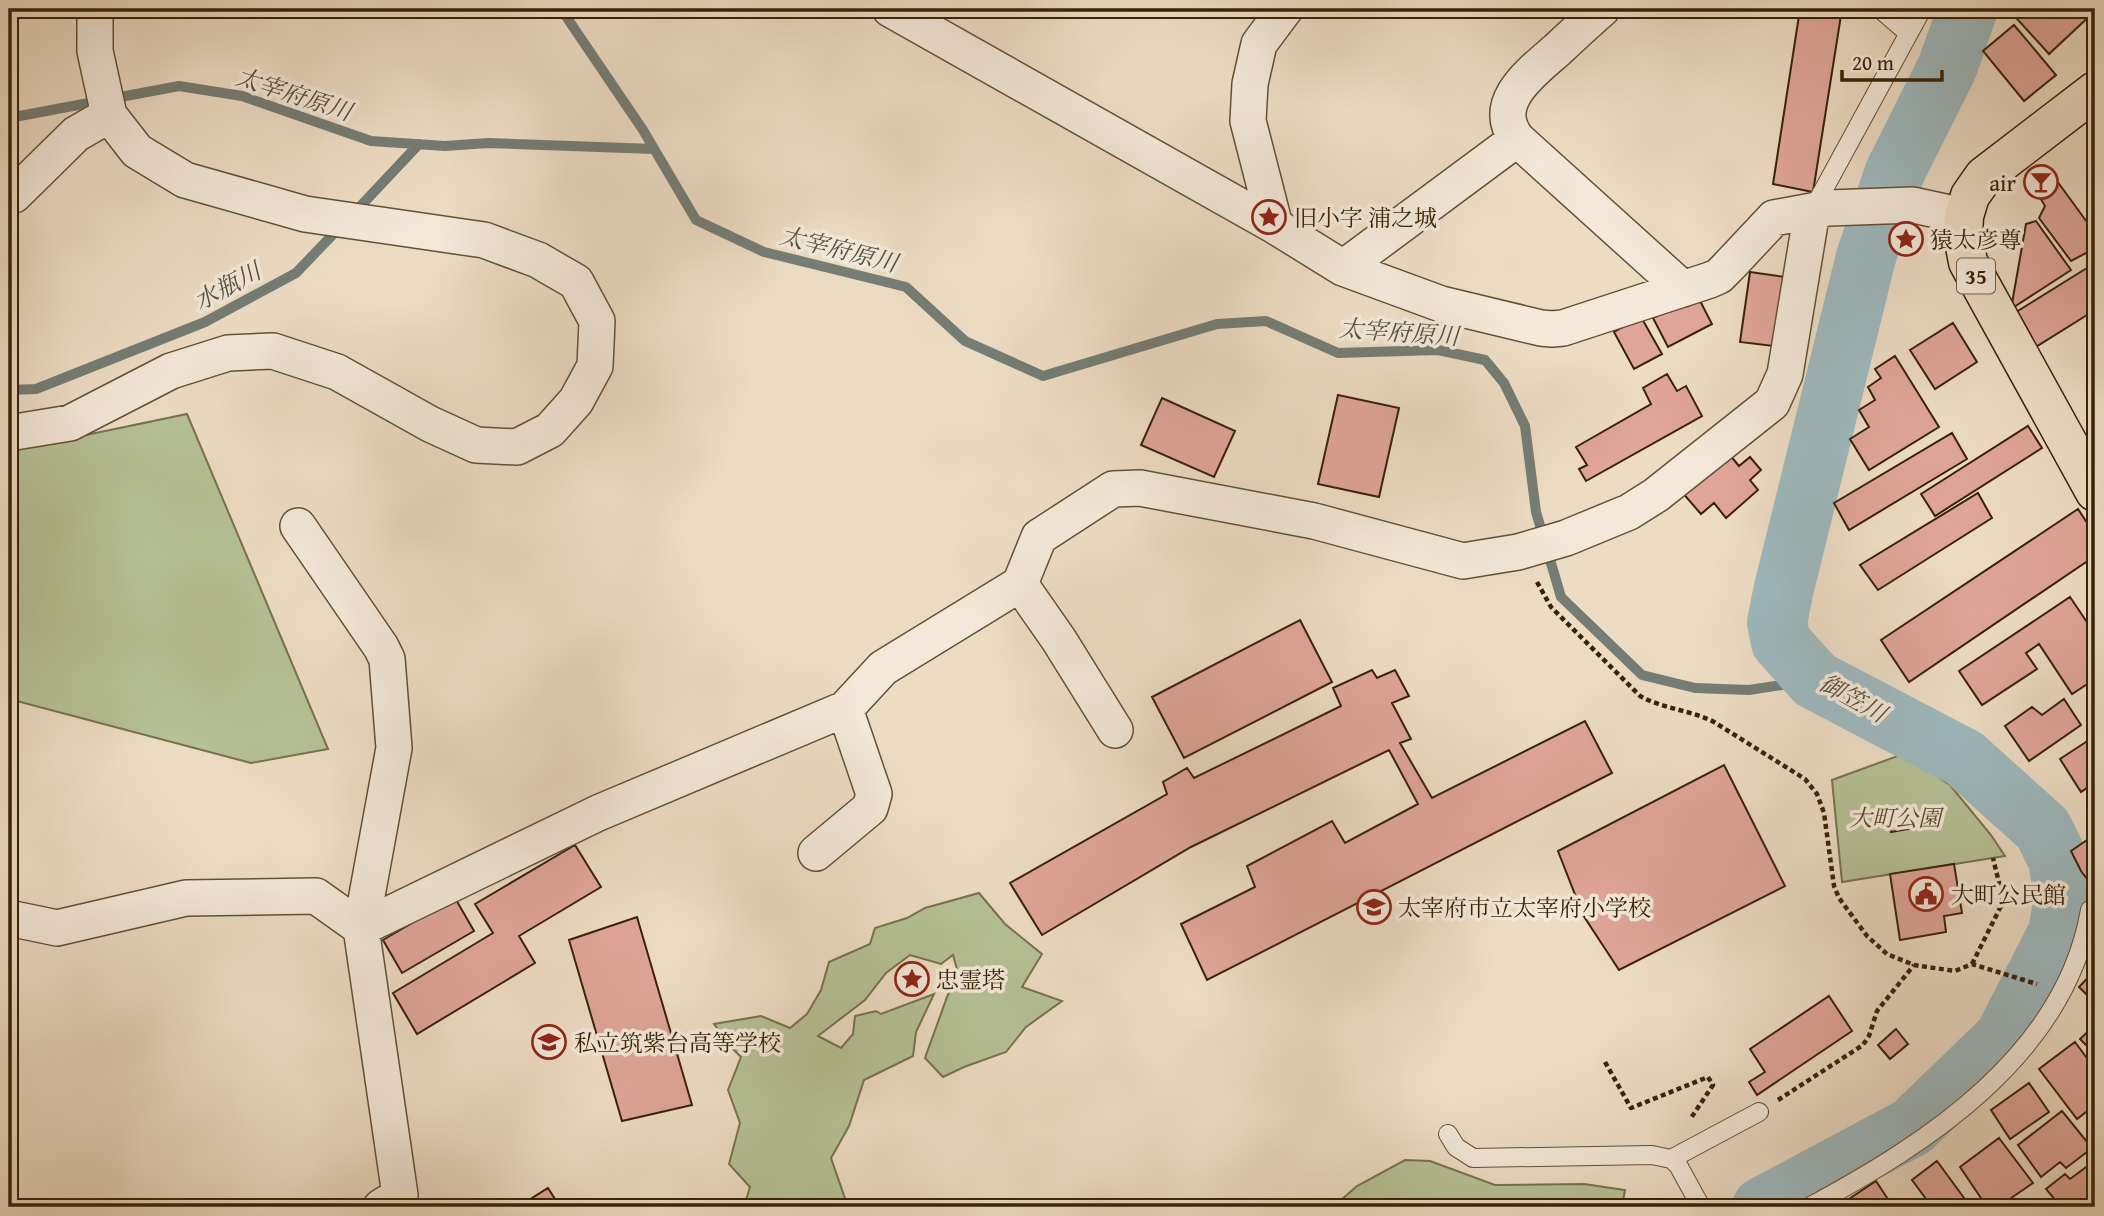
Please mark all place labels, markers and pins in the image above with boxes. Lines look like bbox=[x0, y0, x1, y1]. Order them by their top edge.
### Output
bar icon: air bbox=[2022, 163, 2060, 201]
place label: air bbox=[1989, 166, 2017, 199]
place icon: 旧小字 浦之城 bbox=[1250, 198, 1288, 236]
place label: 旧小字 浦之城 bbox=[1294, 201, 1437, 234]
place icon: 猿太彦尊 bbox=[1887, 220, 1925, 258]
place label: 猿太彦尊 bbox=[1930, 223, 2022, 256]
public building icon: 大町公民館 bbox=[1907, 875, 1945, 913]
place label: 大町公民館 bbox=[1951, 878, 2066, 911]
school or university icon: 太宰府市立太宰府小学校 bbox=[1355, 888, 1393, 926]
place label: 太宰府市立太宰府小学校 bbox=[1398, 891, 1651, 924]
place icon: 忠霊塔 bbox=[893, 960, 931, 998]
place label: 忠霊塔 bbox=[936, 963, 1005, 996]
school or university icon: 私立筑紫台高等学校 bbox=[530, 1023, 568, 1061]
place label: 私立筑紫台高等学校 bbox=[574, 1026, 781, 1059]

